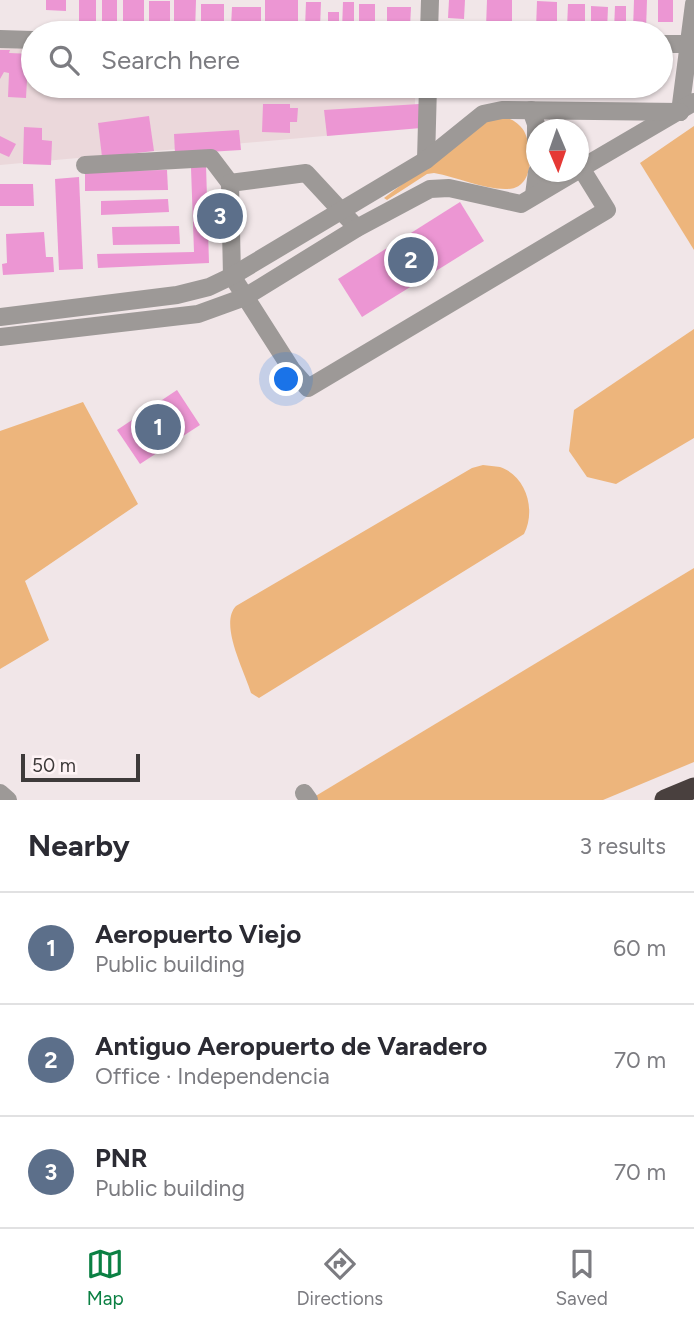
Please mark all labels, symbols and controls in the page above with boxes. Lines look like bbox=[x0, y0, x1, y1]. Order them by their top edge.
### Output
search box bbox=[21, 21, 673, 98]
icon: search bbox=[45, 41, 83, 79]
text: Search here bbox=[101, 44, 240, 76]
north arrow bbox=[526, 119, 589, 182]
pin: 3 bbox=[197, 190, 243, 242]
pin: 2 bbox=[388, 234, 434, 286]
your location bbox=[269, 362, 303, 396]
pin: 1 bbox=[135, 401, 181, 453]
scale bar bbox=[21, 751, 140, 783]
text: 50 m bbox=[32, 754, 76, 777]
text: Nearby bbox=[28, 827, 130, 864]
text: 3 results bbox=[579, 832, 666, 860]
text: Aeropuerto Viejo bbox=[95, 918, 301, 950]
text: 1 bbox=[46, 934, 56, 962]
text: 60 m bbox=[613, 934, 666, 962]
text: Public building bbox=[95, 950, 245, 978]
text: Antiguo Aeropuerto de Varadero bbox=[95, 1030, 487, 1062]
text: 2 bbox=[44, 1046, 58, 1074]
text: 70 m bbox=[614, 1046, 666, 1074]
text: Office · Independencia bbox=[95, 1062, 330, 1090]
text: PNR bbox=[95, 1142, 148, 1174]
text: 3 bbox=[45, 1158, 57, 1186]
text: 70 m bbox=[614, 1158, 666, 1186]
text: Public building bbox=[95, 1174, 245, 1202]
tab: Map bbox=[86, 1245, 124, 1310]
tab: Directions bbox=[296, 1245, 383, 1310]
tab: Saved bbox=[555, 1245, 608, 1310]

